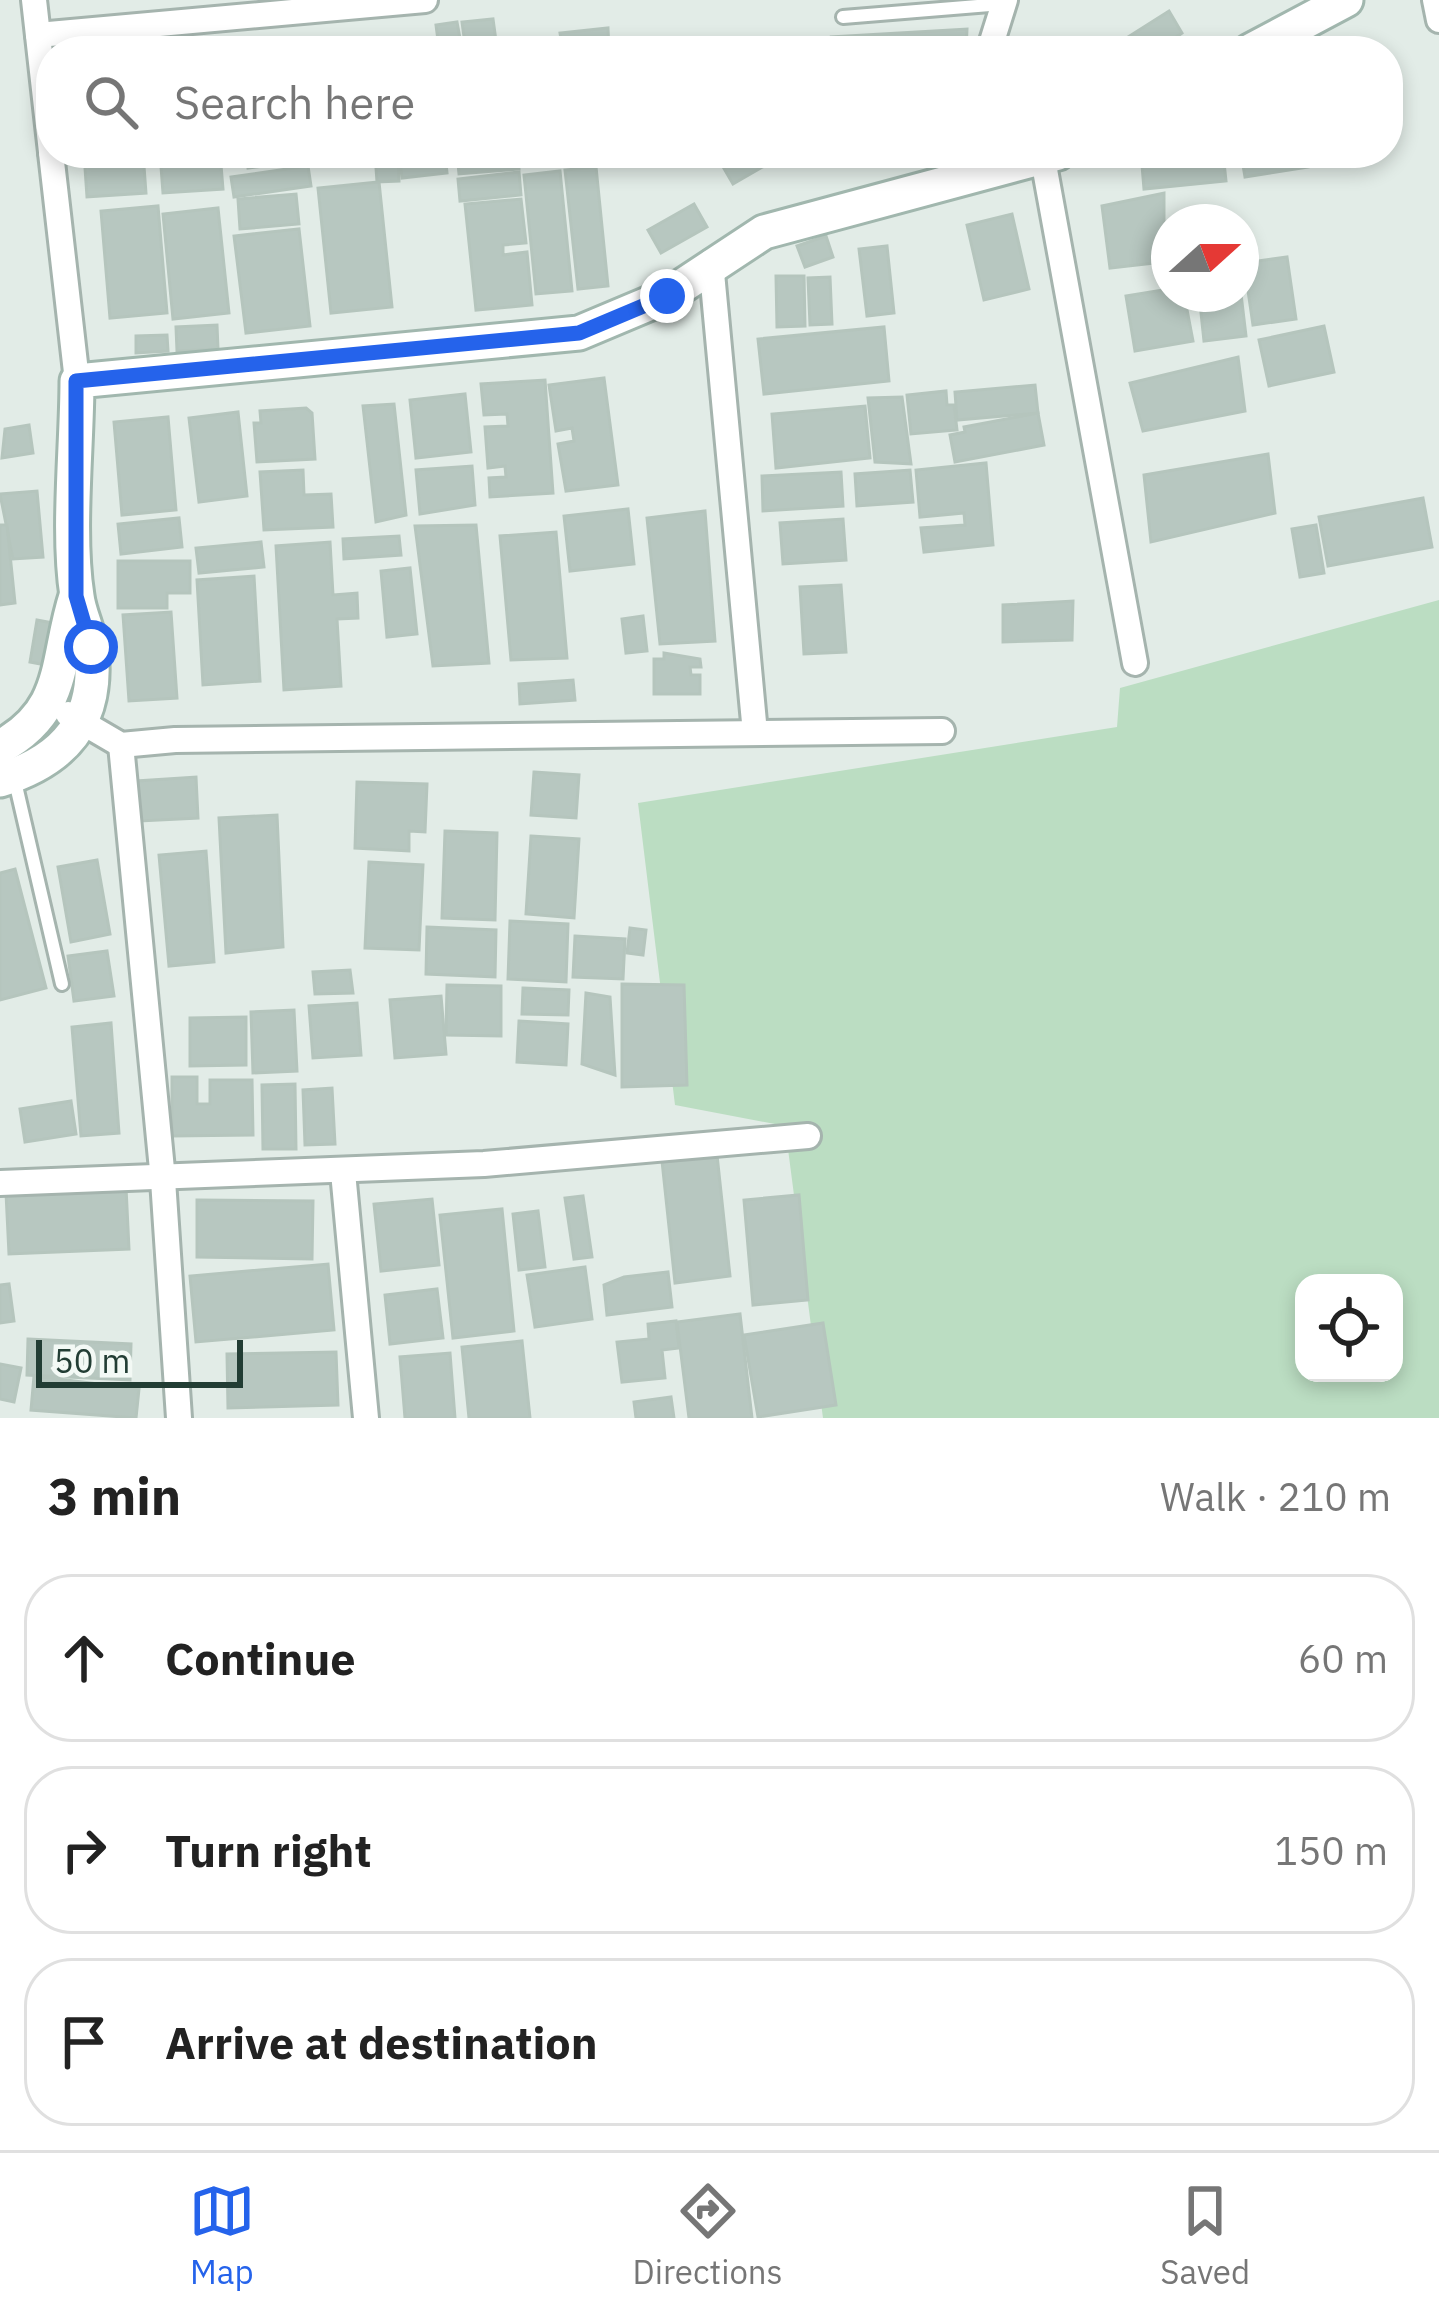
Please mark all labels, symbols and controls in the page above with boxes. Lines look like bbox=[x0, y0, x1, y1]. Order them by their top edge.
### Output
search box bbox=[36, 36, 1403, 168]
icon: search bbox=[78, 69, 144, 135]
text: Search here bbox=[174, 73, 415, 131]
north arrow bbox=[1151, 204, 1259, 312]
route end bbox=[640, 269, 694, 323]
route start bbox=[64, 620, 118, 674]
map controls bbox=[1295, 1274, 1403, 1382]
button: locate bbox=[1295, 1274, 1403, 1382]
scale bar bbox=[36, 1334, 243, 1387]
text: 50 m bbox=[54, 1339, 130, 1382]
text: 3 min bbox=[48, 1463, 181, 1529]
text: Walk · 210 m bbox=[1160, 1471, 1391, 1522]
icon: ahead bbox=[51, 1625, 117, 1691]
text: Continue bbox=[165, 1629, 356, 1687]
text: 60 m bbox=[1298, 1633, 1388, 1684]
icon: right bbox=[51, 1817, 117, 1883]
text: Turn right bbox=[165, 1821, 372, 1879]
text: 150 m bbox=[1275, 1825, 1388, 1876]
icon: arrive bbox=[51, 2009, 117, 2075]
text: Arrive at destination bbox=[165, 2013, 598, 2071]
tab: Map bbox=[189, 2178, 255, 2293]
tab: Directions bbox=[633, 2178, 783, 2293]
tab: Saved bbox=[1160, 2178, 1250, 2293]

